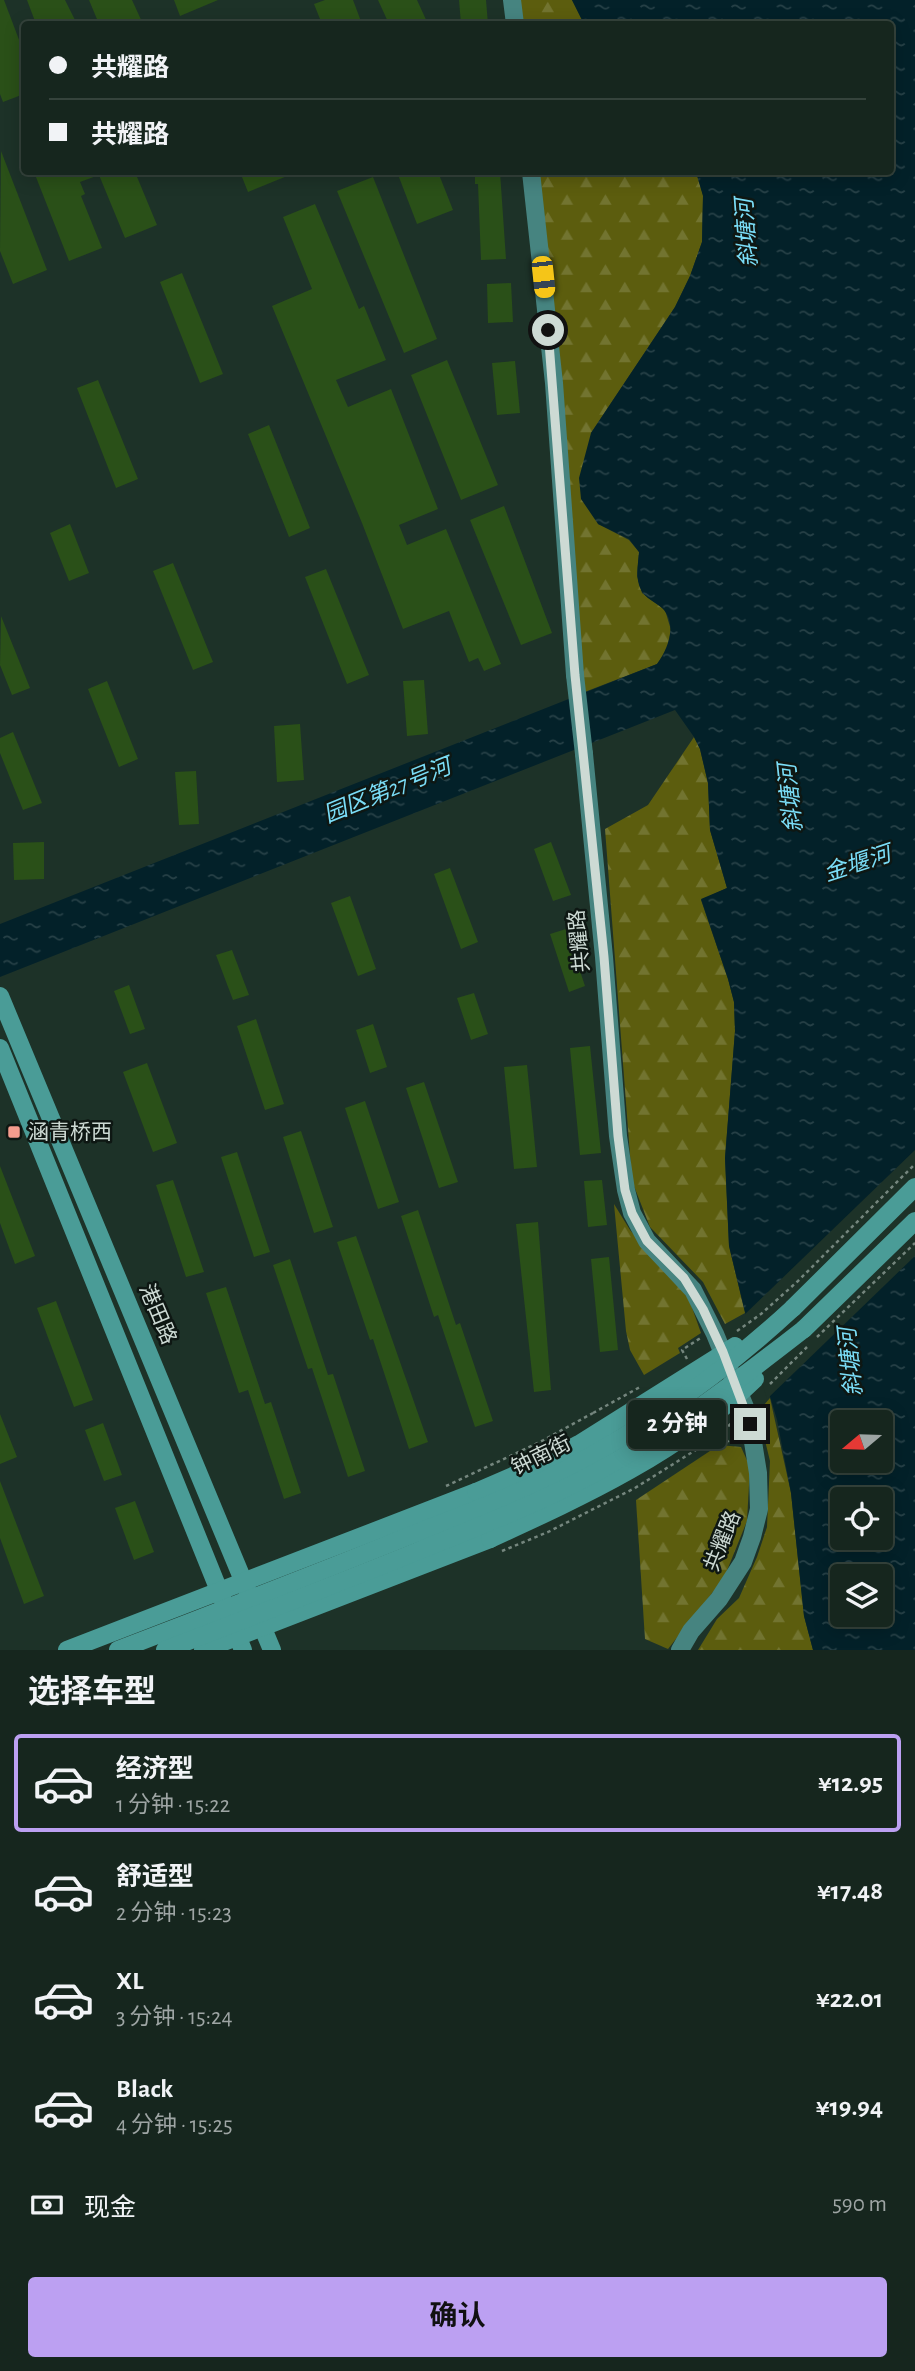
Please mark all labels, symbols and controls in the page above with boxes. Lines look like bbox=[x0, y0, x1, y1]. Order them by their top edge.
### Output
text: 共耀路 bbox=[91, 55, 169, 81]
text: 共耀路 bbox=[91, 122, 169, 148]
water label: 斜塘河 bbox=[731, 194, 761, 268]
car bbox=[531, 255, 556, 299]
route start bbox=[532, 314, 564, 346]
water label: 园区第27号河 bbox=[320, 752, 458, 827]
water label: 斜塘河 bbox=[774, 758, 807, 834]
water label: 金堰河 bbox=[820, 840, 898, 886]
street label: 共耀路 bbox=[565, 909, 593, 973]
place label: 涵青桥西 bbox=[28, 1121, 112, 1143]
marker: 涵青桥西 bbox=[6, 1124, 22, 1140]
street label: 港田路 bbox=[136, 1281, 180, 1347]
water label: 斜塘河 bbox=[834, 1322, 867, 1398]
callout: 2 分钟 bbox=[628, 1400, 726, 1448]
route end bbox=[734, 1408, 766, 1440]
north arrow bbox=[830, 1410, 892, 1474]
map controls bbox=[830, 1410, 893, 1627]
text: 2 分钟 bbox=[647, 1413, 707, 1436]
street label: 钟南街 bbox=[508, 1431, 574, 1479]
button: locate bbox=[830, 1487, 893, 1550]
street label: 共耀路 bbox=[700, 1508, 744, 1574]
button: layers bbox=[830, 1564, 893, 1627]
text: 选择车型 bbox=[28, 1676, 156, 1708]
icon: car bbox=[32, 1752, 95, 1815]
text: 经济型 bbox=[116, 1756, 194, 1782]
text: ¥12.95 bbox=[818, 1770, 883, 1796]
text: 1 分钟 · 15:22 bbox=[116, 1794, 230, 1817]
icon: car bbox=[32, 1860, 95, 1923]
text: 舒适型 bbox=[116, 1864, 194, 1890]
text: ¥17.48 bbox=[817, 1878, 883, 1904]
text: 2 分钟 · 15:23 bbox=[116, 1902, 232, 1925]
icon: car bbox=[32, 1968, 95, 2031]
text: XL bbox=[116, 1968, 143, 1994]
text: ¥22.01 bbox=[816, 1986, 883, 2012]
text: 3 分钟 · 15:24 bbox=[116, 2006, 232, 2029]
icon: car bbox=[32, 2076, 95, 2139]
text: Black bbox=[116, 2076, 173, 2102]
text: ¥19.94 bbox=[816, 2094, 883, 2120]
text: 4 分钟 · 15:25 bbox=[116, 2114, 233, 2137]
icon: cash bbox=[28, 2186, 66, 2224]
text: 590 m bbox=[832, 2193, 887, 2216]
text: 现金 bbox=[84, 2195, 136, 2221]
button: 确认 bbox=[28, 2277, 887, 2357]

